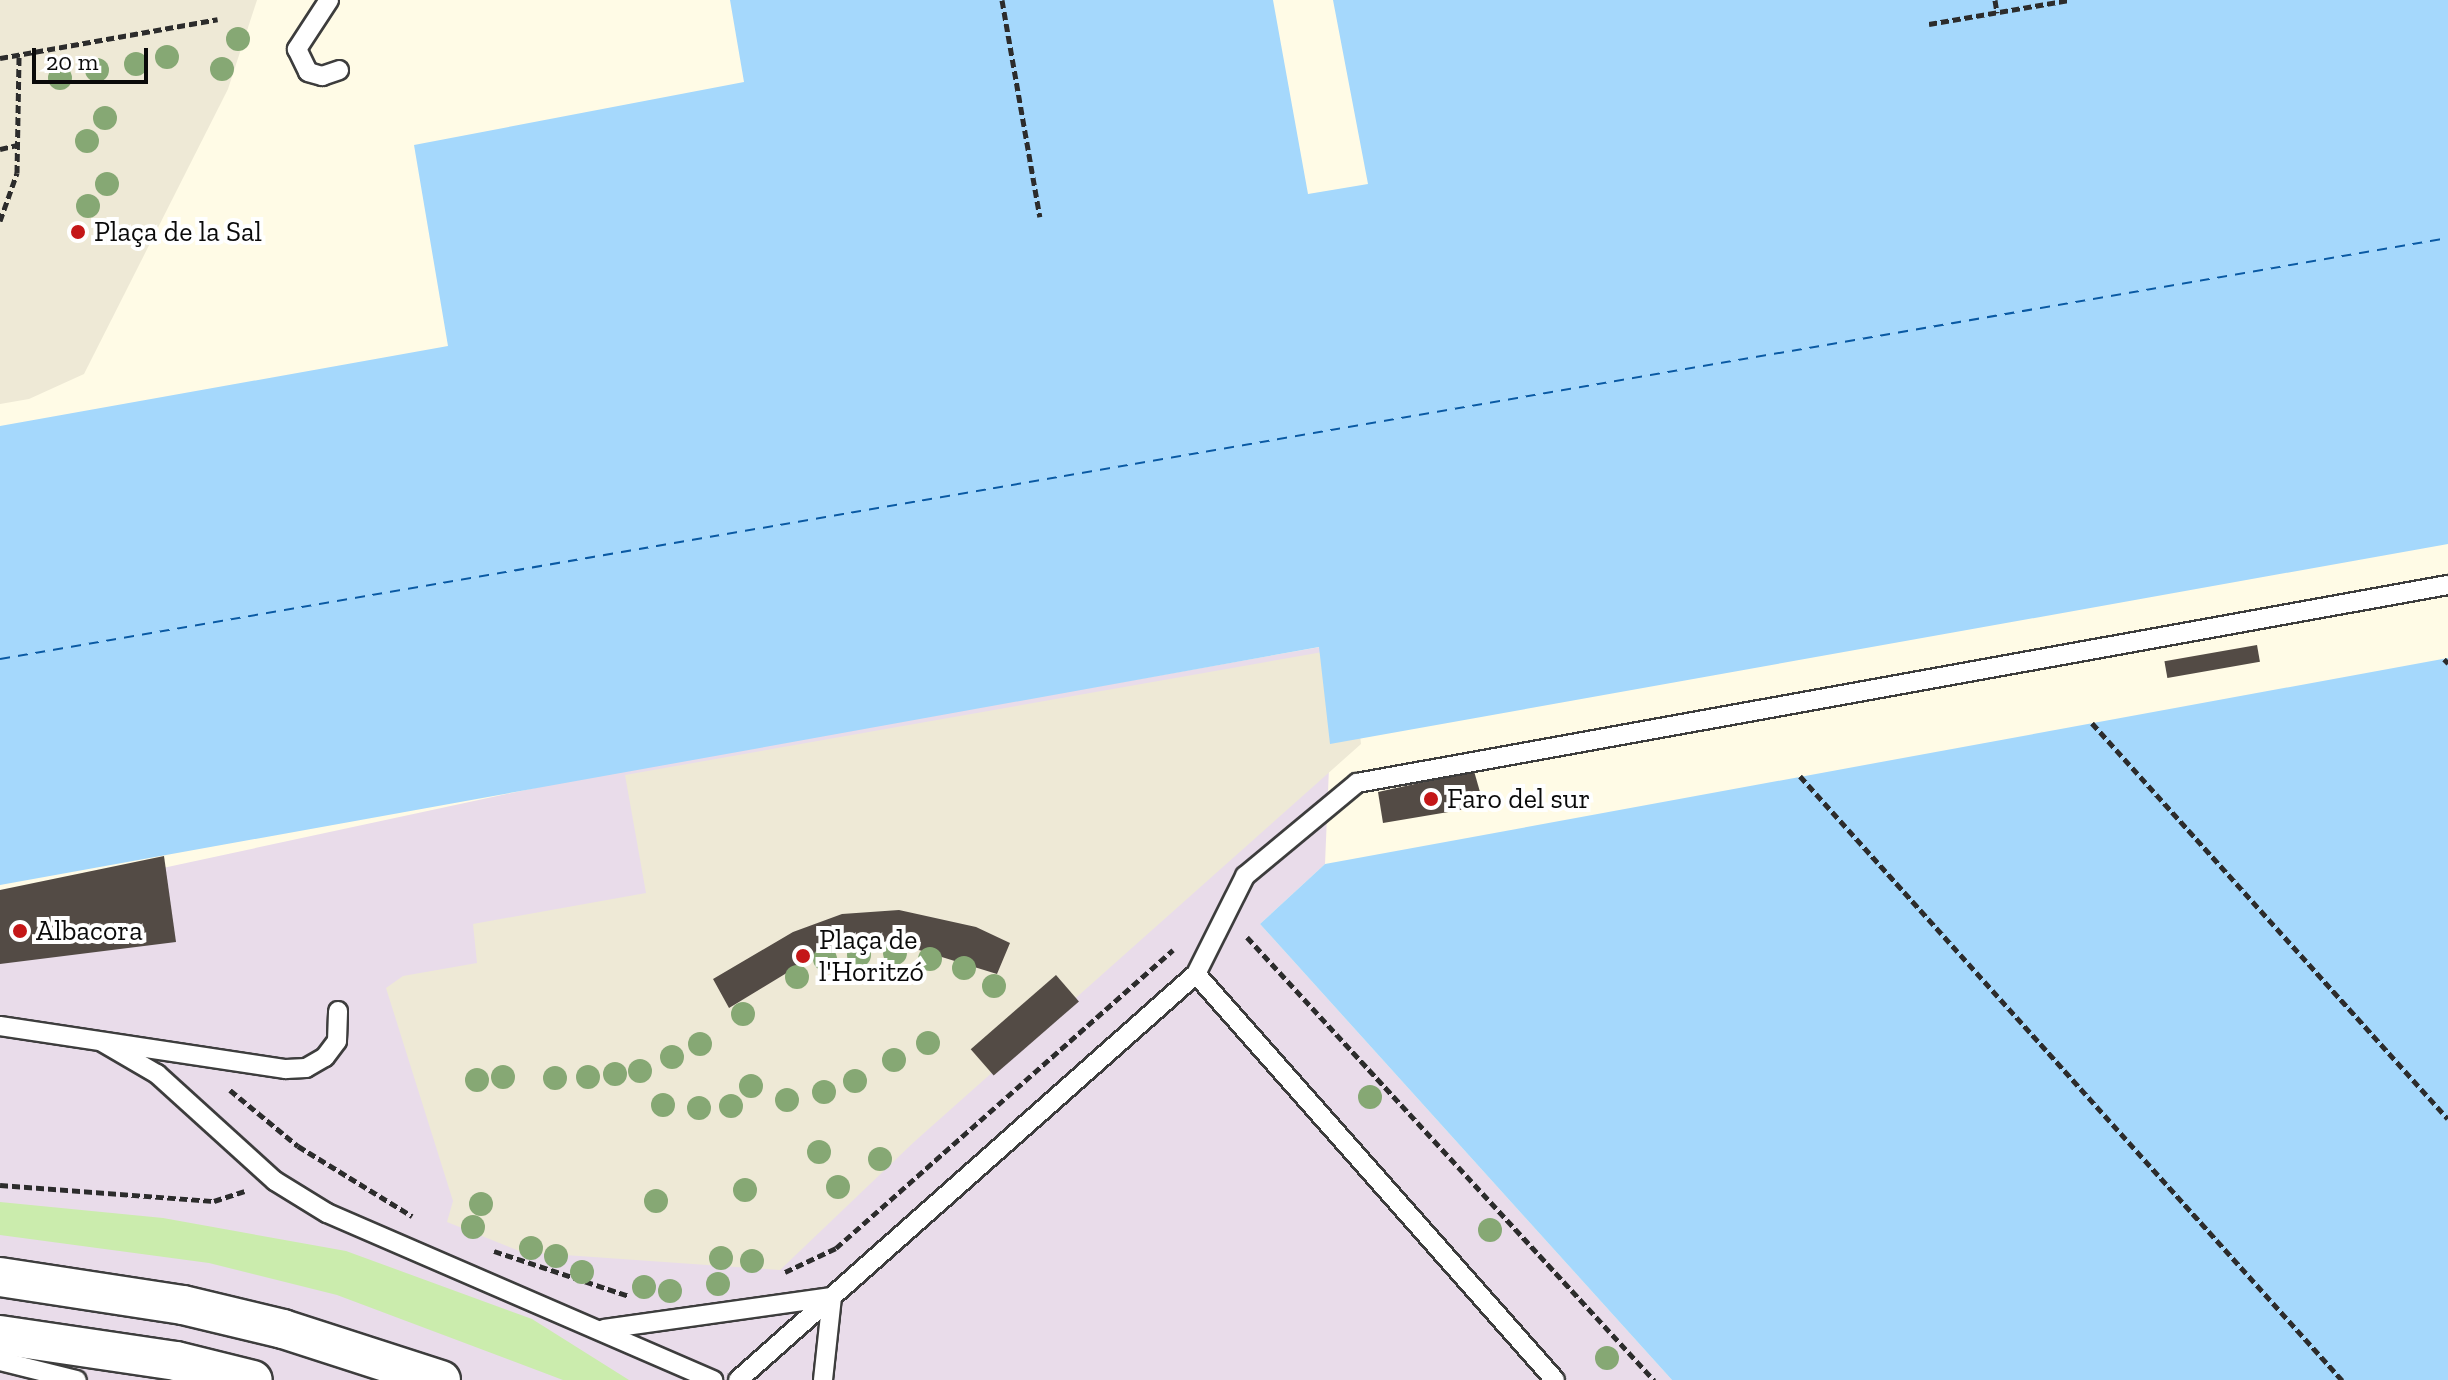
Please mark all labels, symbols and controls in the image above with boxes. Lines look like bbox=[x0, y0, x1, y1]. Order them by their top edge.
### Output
scale bar bbox=[36, 32, 152, 82]
text: 20 m bbox=[46, 47, 98, 76]
place label: Plaça de la Sal bbox=[94, 215, 262, 249]
marker: Plaça de la Sal bbox=[69, 223, 87, 241]
place label: Faro del sur bbox=[1447, 782, 1590, 816]
marker: Faro del sur bbox=[1422, 790, 1440, 808]
place label: Albacora bbox=[36, 914, 143, 948]
marker: Albacora bbox=[11, 922, 29, 940]
place label: Plaça de l'Horitzó bbox=[819, 923, 924, 989]
marker: Plaça de l'Horitzó bbox=[794, 947, 812, 965]

